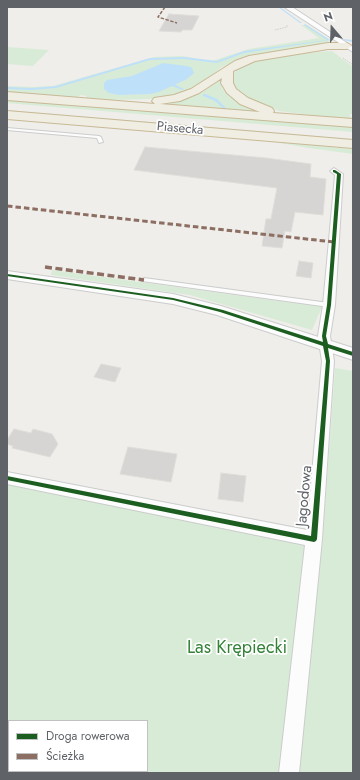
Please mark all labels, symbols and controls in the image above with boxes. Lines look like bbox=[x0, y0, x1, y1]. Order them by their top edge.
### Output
north arrow bbox=[312, 8, 352, 48]
text: N bbox=[321, 8, 335, 26]
street label: Piasecka bbox=[156, 119, 204, 139]
street label: Jagodowa bbox=[293, 465, 317, 527]
park label: Las Krępiecki bbox=[187, 638, 287, 660]
legend bbox=[8, 720, 148, 772]
text: Droga rowerowa bbox=[46, 727, 130, 745]
text: Ścieżka bbox=[46, 747, 84, 765]

